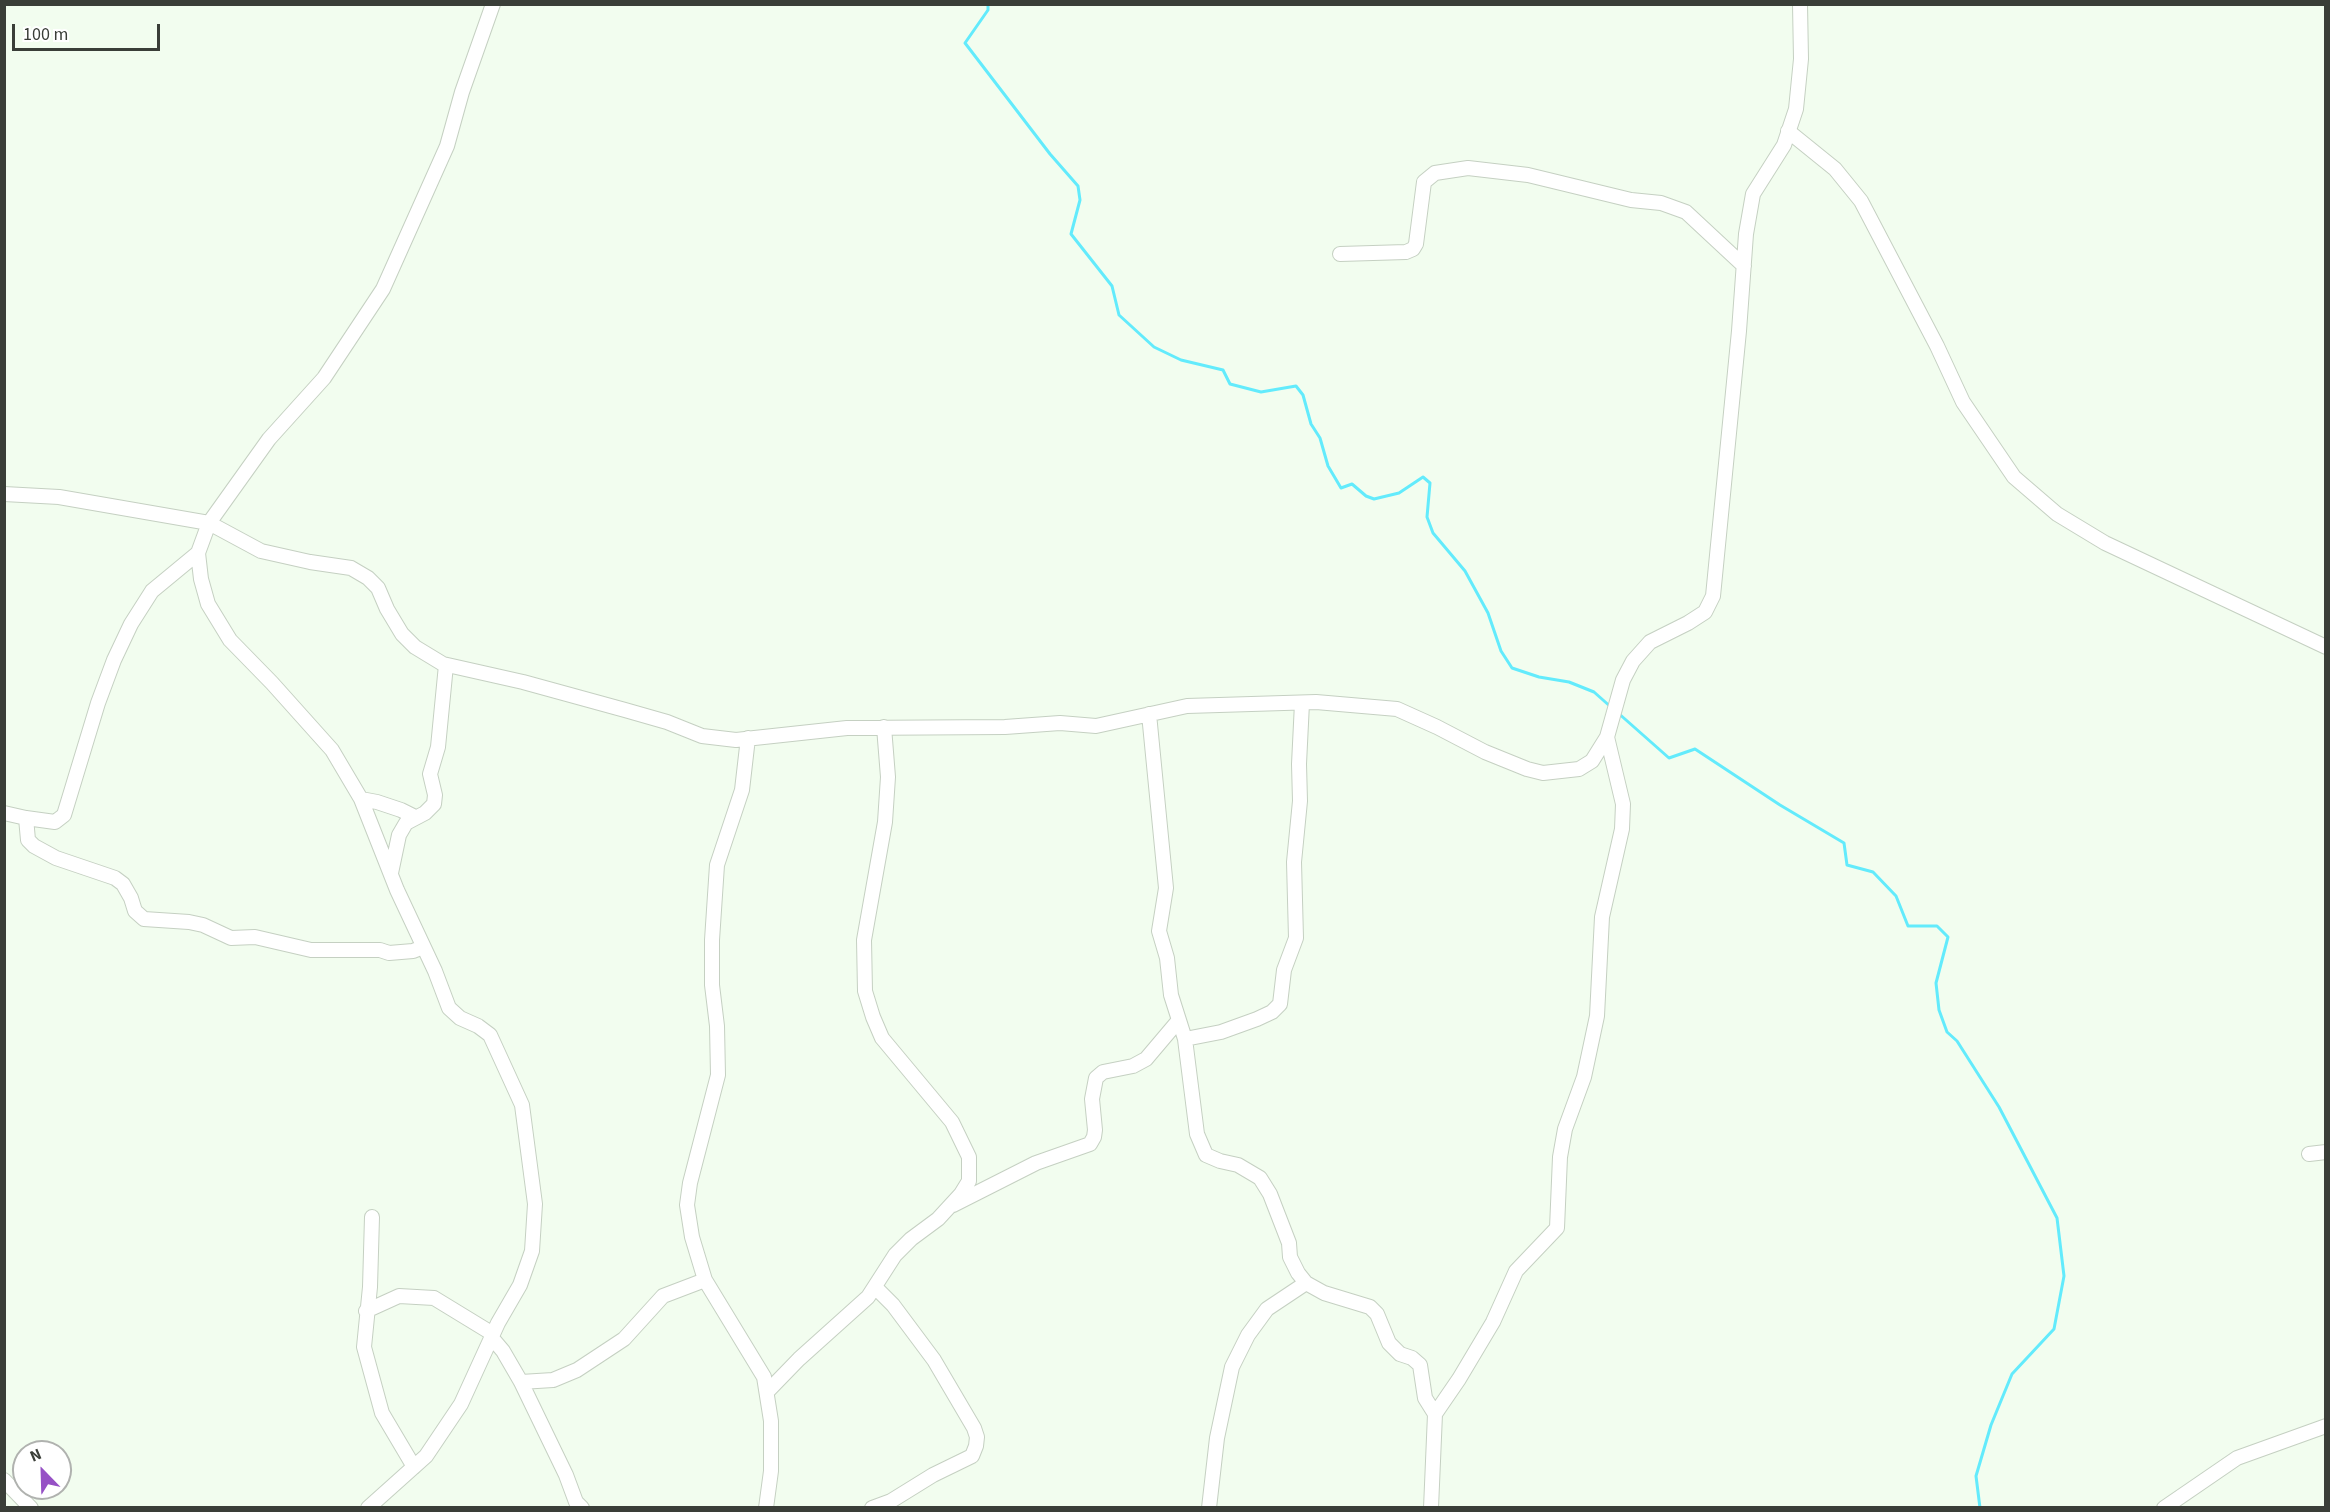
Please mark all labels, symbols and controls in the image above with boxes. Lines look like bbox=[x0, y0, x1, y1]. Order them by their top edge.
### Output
scale bar bbox=[15, 12, 164, 50]
text: 100 m bbox=[23, 22, 68, 47]
north arrow bbox=[12, 1440, 72, 1500]
text: N bbox=[27, 1443, 45, 1467]

